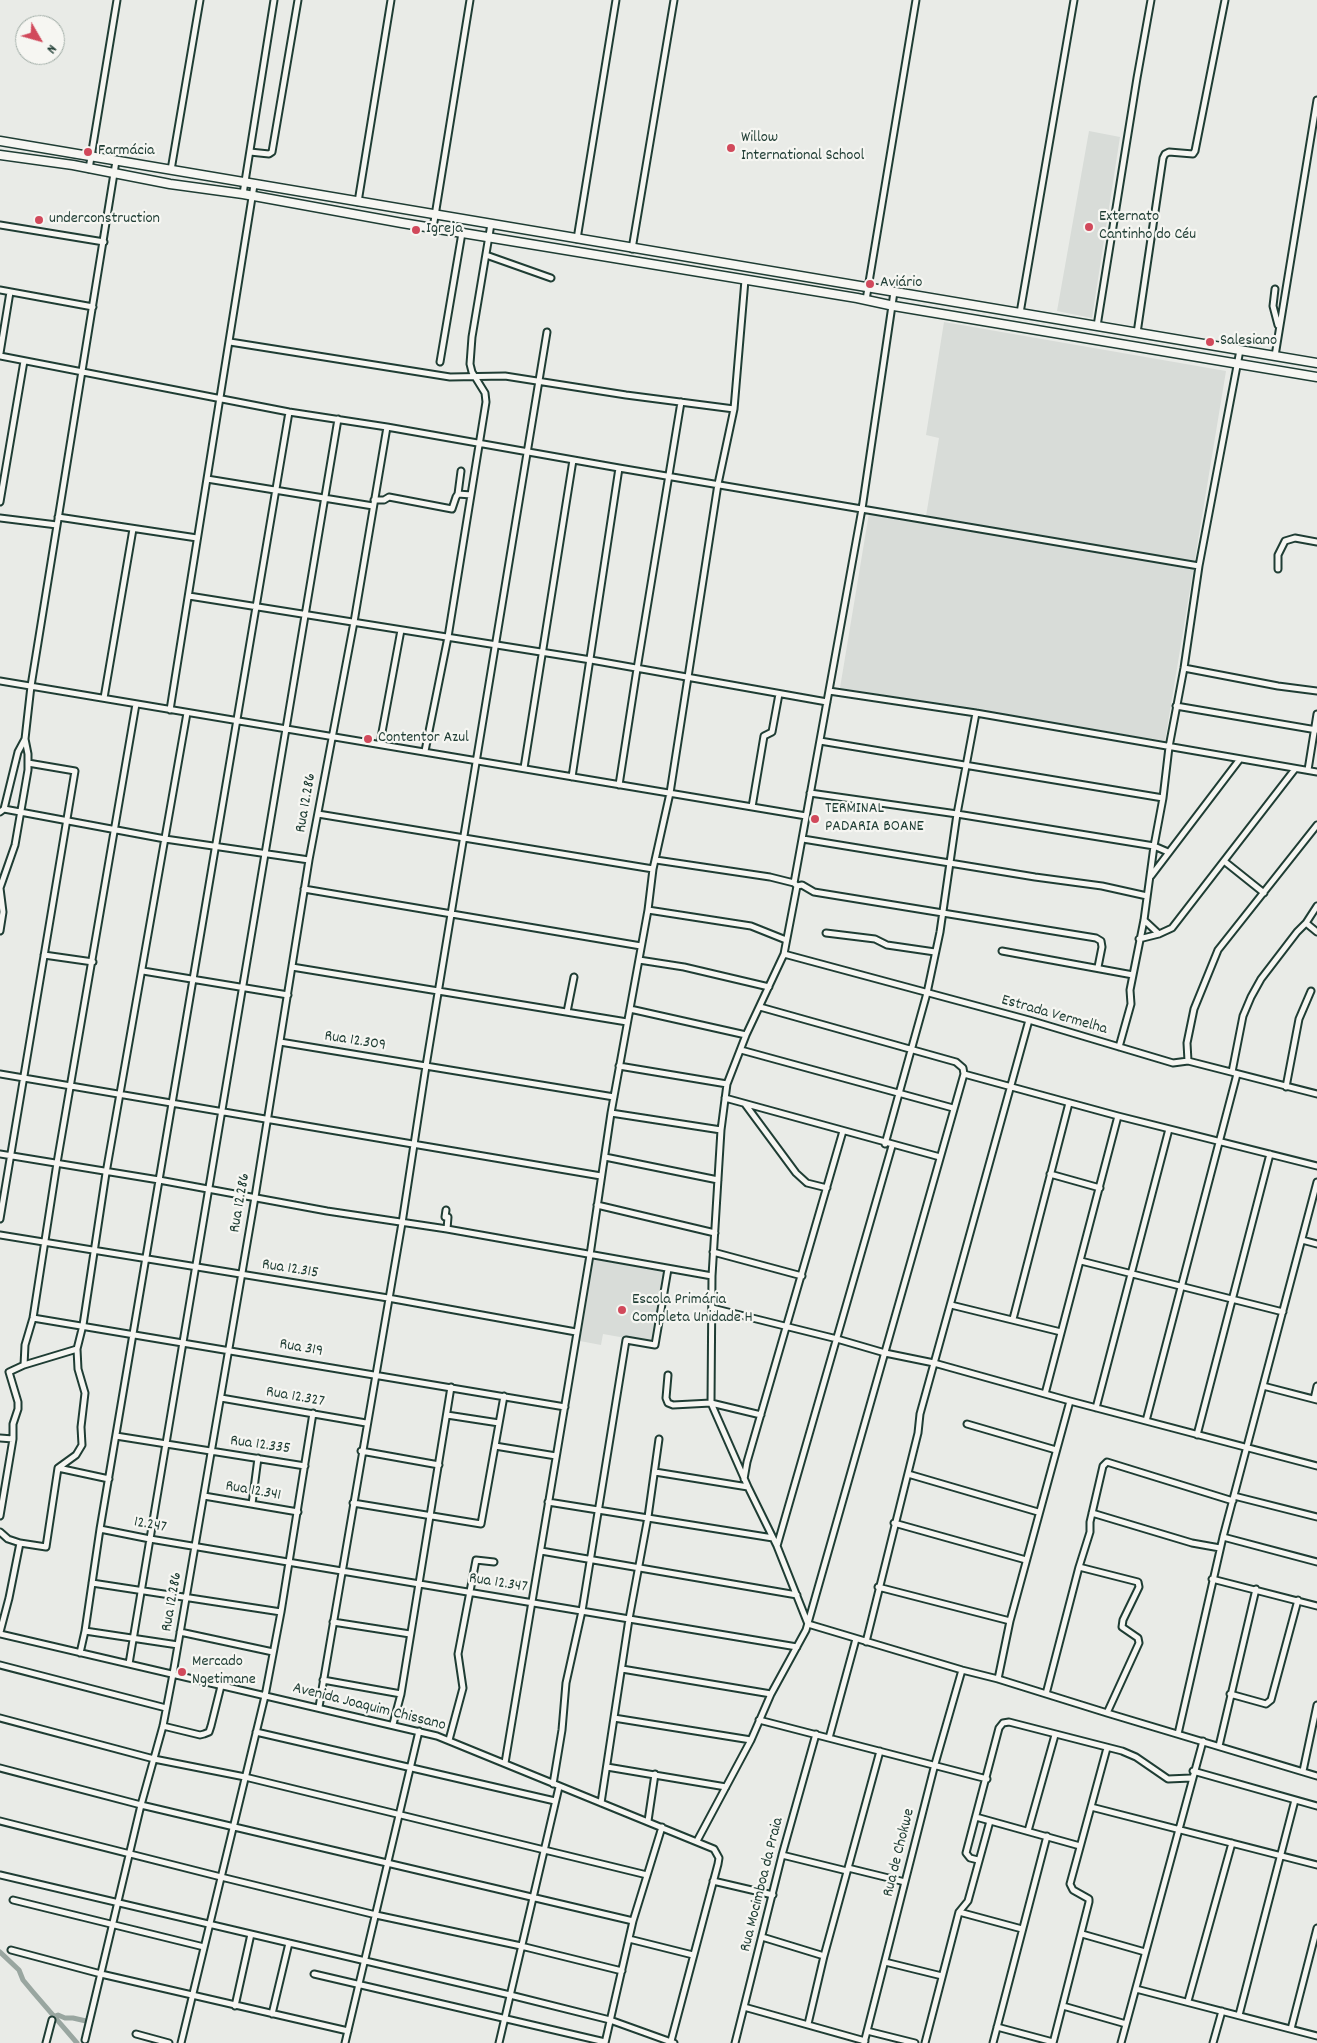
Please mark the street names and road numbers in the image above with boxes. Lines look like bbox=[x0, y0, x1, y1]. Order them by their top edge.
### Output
street label: Rua 12.286 bbox=[292, 772, 322, 834]
street label: Estrada Vermelha bbox=[999, 992, 1109, 1040]
street label: Rua 12.309 bbox=[323, 1028, 387, 1056]
street label: Rua 12.286 bbox=[226, 1172, 256, 1234]
street label: Rua 12.315 bbox=[260, 1256, 320, 1284]
street label: Rua 319 bbox=[278, 1336, 324, 1362]
street label: Rua 12.327 bbox=[264, 1383, 326, 1413]
street label: Rua 12.335 bbox=[229, 1432, 291, 1460]
street label: Rua 12.341 bbox=[224, 1478, 282, 1506]
street label: 12.247 bbox=[132, 1514, 168, 1538]
street label: Rua 12.347 bbox=[467, 1570, 529, 1598]
street label: Rua 12.286 bbox=[158, 1571, 188, 1633]
street label: Avenida Joaquim Chissano bbox=[290, 1680, 448, 1736]
street label: Rua de Chokwe bbox=[880, 1807, 920, 1899]
street label: Rua Mocimboa da Praia bbox=[737, 1816, 789, 1954]

